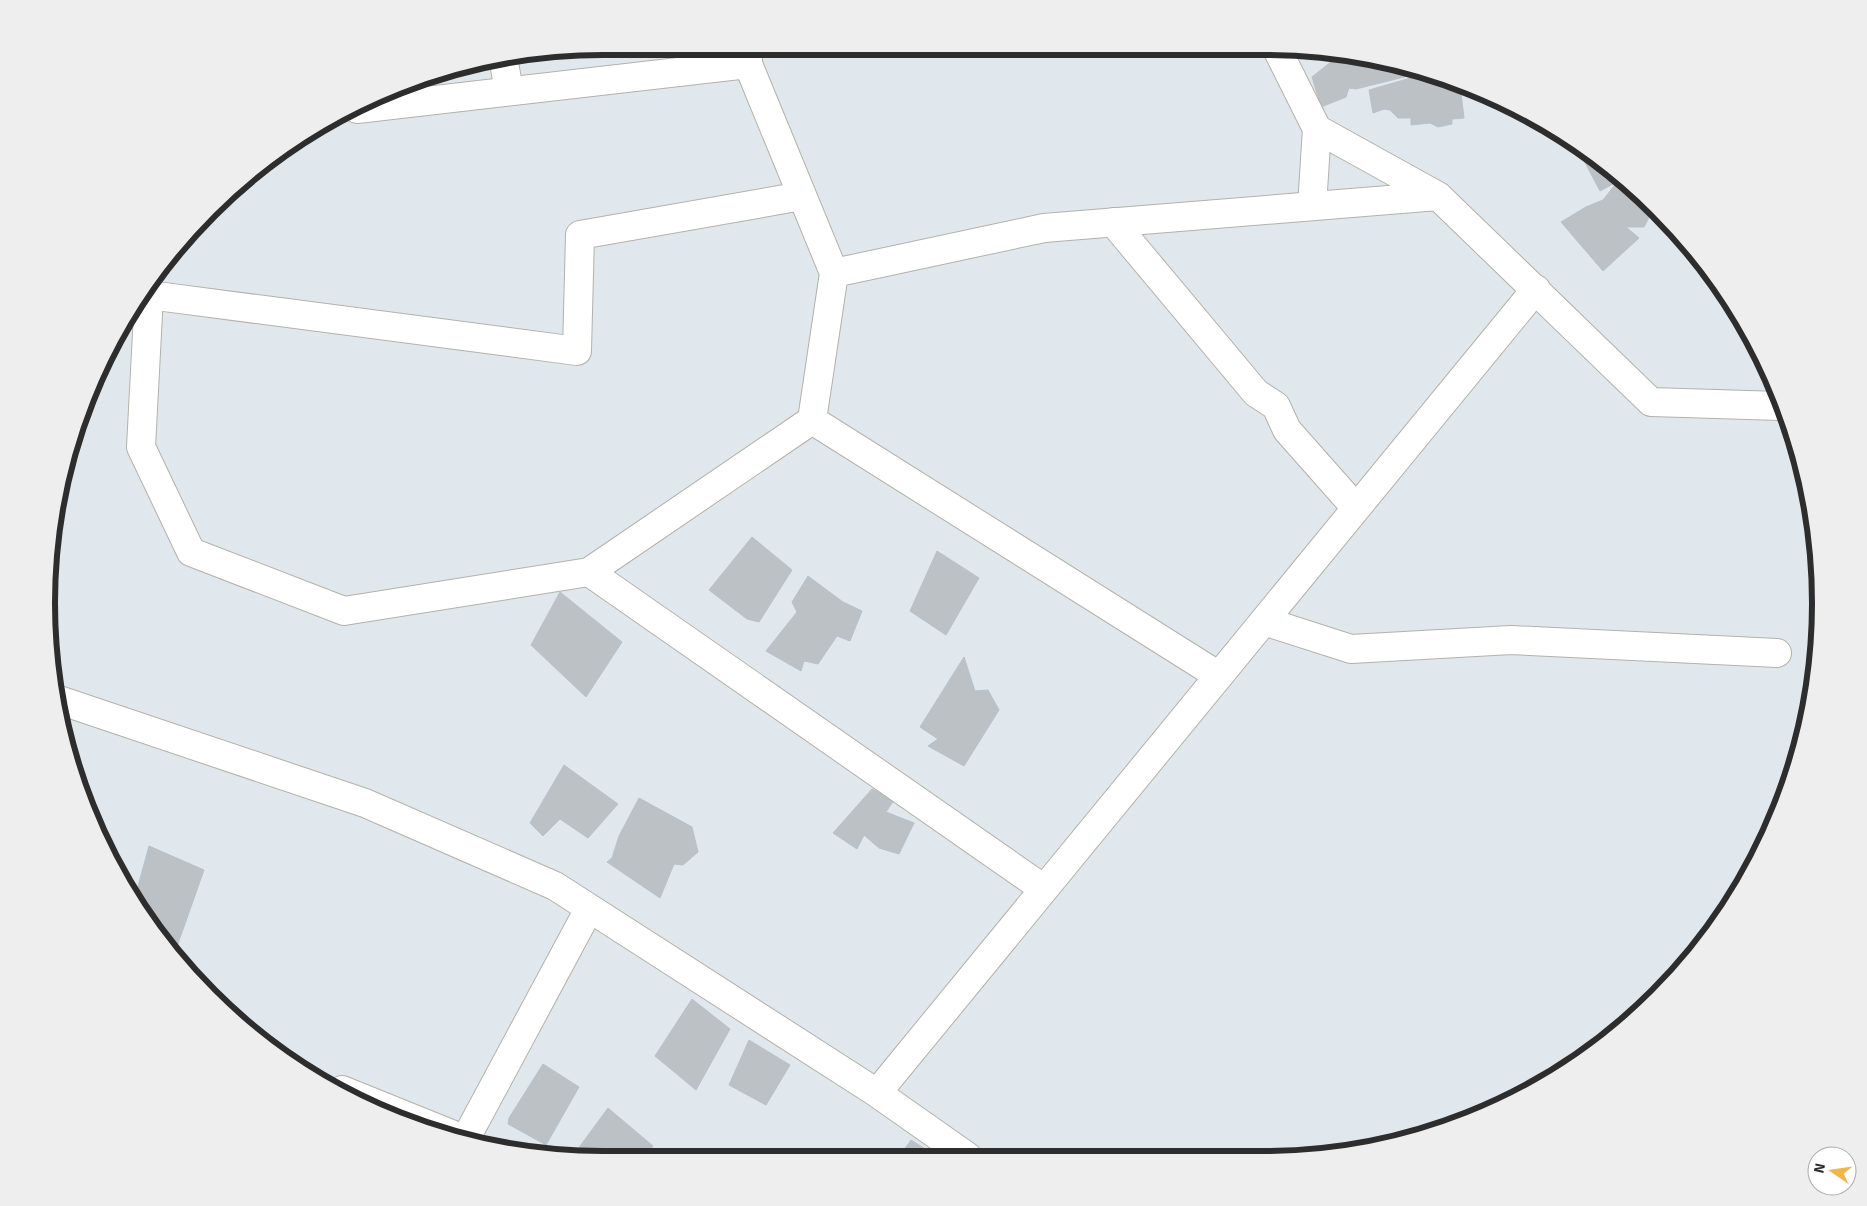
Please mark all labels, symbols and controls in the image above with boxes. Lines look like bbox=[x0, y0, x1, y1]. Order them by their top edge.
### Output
north arrow bbox=[1807, 1146, 1857, 1196]
text: N bbox=[1810, 1162, 1829, 1175]

